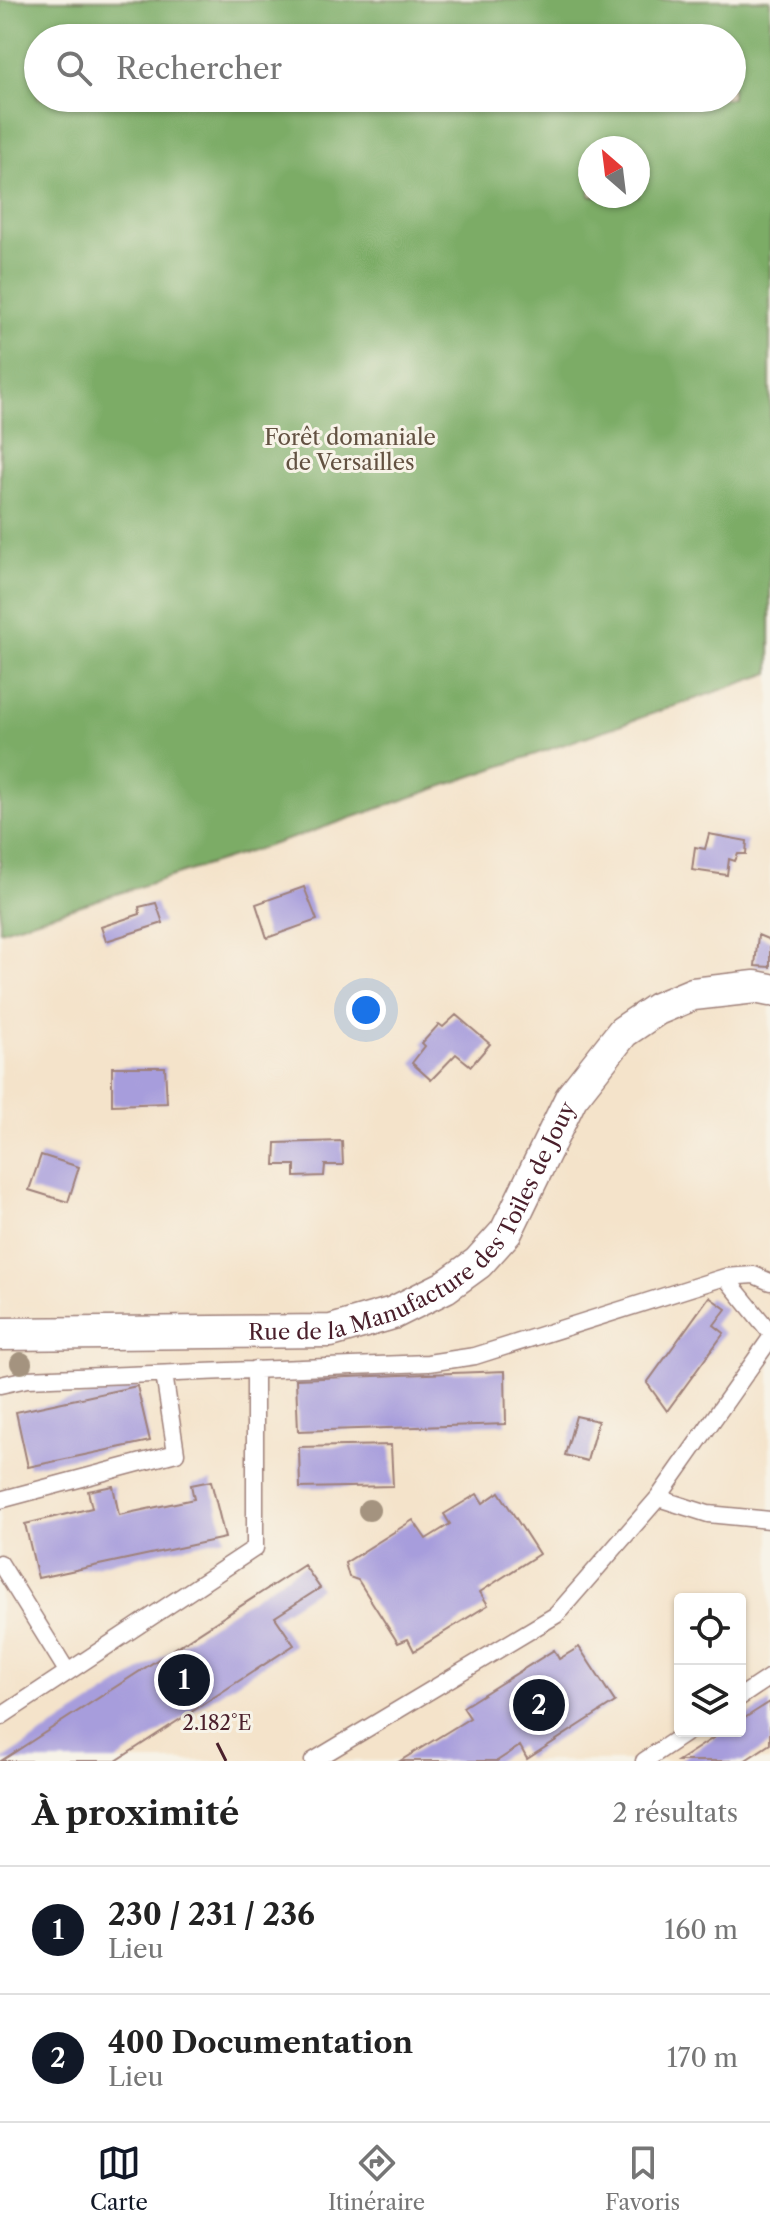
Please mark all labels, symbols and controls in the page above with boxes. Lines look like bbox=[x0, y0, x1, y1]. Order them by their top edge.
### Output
search box bbox=[24, 24, 746, 112]
icon: search bbox=[52, 46, 96, 90]
text: Rechercher bbox=[116, 50, 282, 87]
north arrow bbox=[578, 136, 650, 208]
park label: Forêt domaniale de Versailles bbox=[264, 424, 436, 476]
your location bbox=[346, 990, 386, 1030]
street label: Rue de la Manufacture des Toiles de Jouy bbox=[248, 1097, 582, 1346]
map controls bbox=[674, 1593, 746, 1737]
button: locate bbox=[674, 1593, 746, 1665]
pin: 1 bbox=[158, 1650, 210, 1710]
button: layers bbox=[674, 1665, 746, 1737]
pin: 2 bbox=[513, 1675, 565, 1735]
text: 2.182°E bbox=[183, 1711, 251, 1735]
text: À proximité bbox=[32, 1792, 239, 1834]
text: 2 résultats bbox=[612, 1797, 738, 1829]
text: 230 / 231 / 236 bbox=[108, 1896, 315, 1933]
text: 1 bbox=[52, 1914, 64, 1946]
text: 160 m bbox=[664, 1914, 738, 1946]
text: Lieu bbox=[108, 1933, 164, 1965]
text: 400 Documentation bbox=[108, 2024, 413, 2061]
text: 2 bbox=[50, 2042, 66, 2074]
text: 170 m bbox=[667, 2042, 738, 2074]
text: Lieu bbox=[108, 2061, 164, 2093]
tab: Carte bbox=[90, 2141, 148, 2216]
tab: Itinéraire bbox=[328, 2141, 425, 2216]
tab: Favoris bbox=[605, 2141, 680, 2216]

